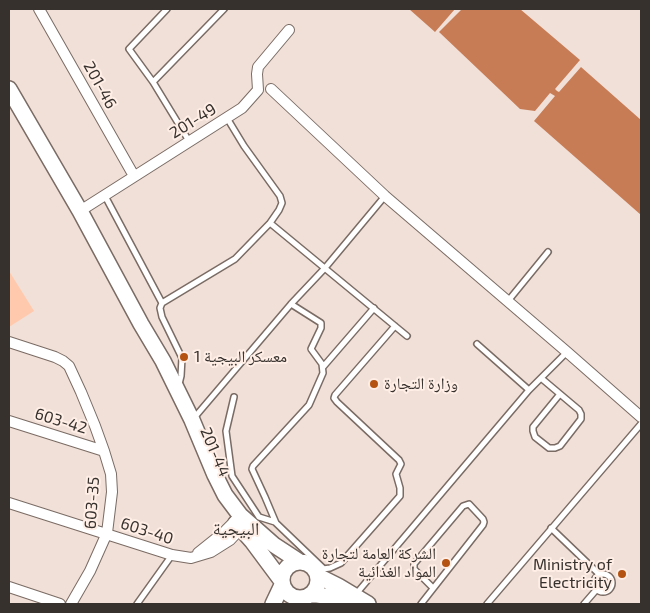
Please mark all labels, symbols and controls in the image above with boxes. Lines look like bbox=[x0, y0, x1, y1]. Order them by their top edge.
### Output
street label: 201-46 bbox=[79, 58, 121, 112]
street label: 201-49 bbox=[166, 99, 220, 143]
place label: معسكر البيجية 1 bbox=[194, 347, 287, 367]
marker: معسكر البيجية 1 bbox=[178, 351, 190, 363]
place label: وزارة التجارة bbox=[384, 374, 458, 394]
marker: وزارة التجارة bbox=[368, 378, 380, 390]
street label: 603-42 bbox=[33, 404, 89, 438]
street label: 201-44 bbox=[196, 424, 234, 480]
street label: 603-35 bbox=[81, 476, 103, 530]
street label: 603-40 bbox=[118, 513, 176, 549]
district label: البيجية bbox=[213, 518, 259, 540]
place label: الشركة العامة لتجارة المواد الغذائية bbox=[322, 544, 436, 582]
place label: Ministry of Electricity bbox=[533, 555, 612, 593]
marker: الشركة العامة لتجارة المواد الغذائية bbox=[440, 557, 452, 569]
marker: Ministry of Electricity bbox=[616, 568, 628, 580]

